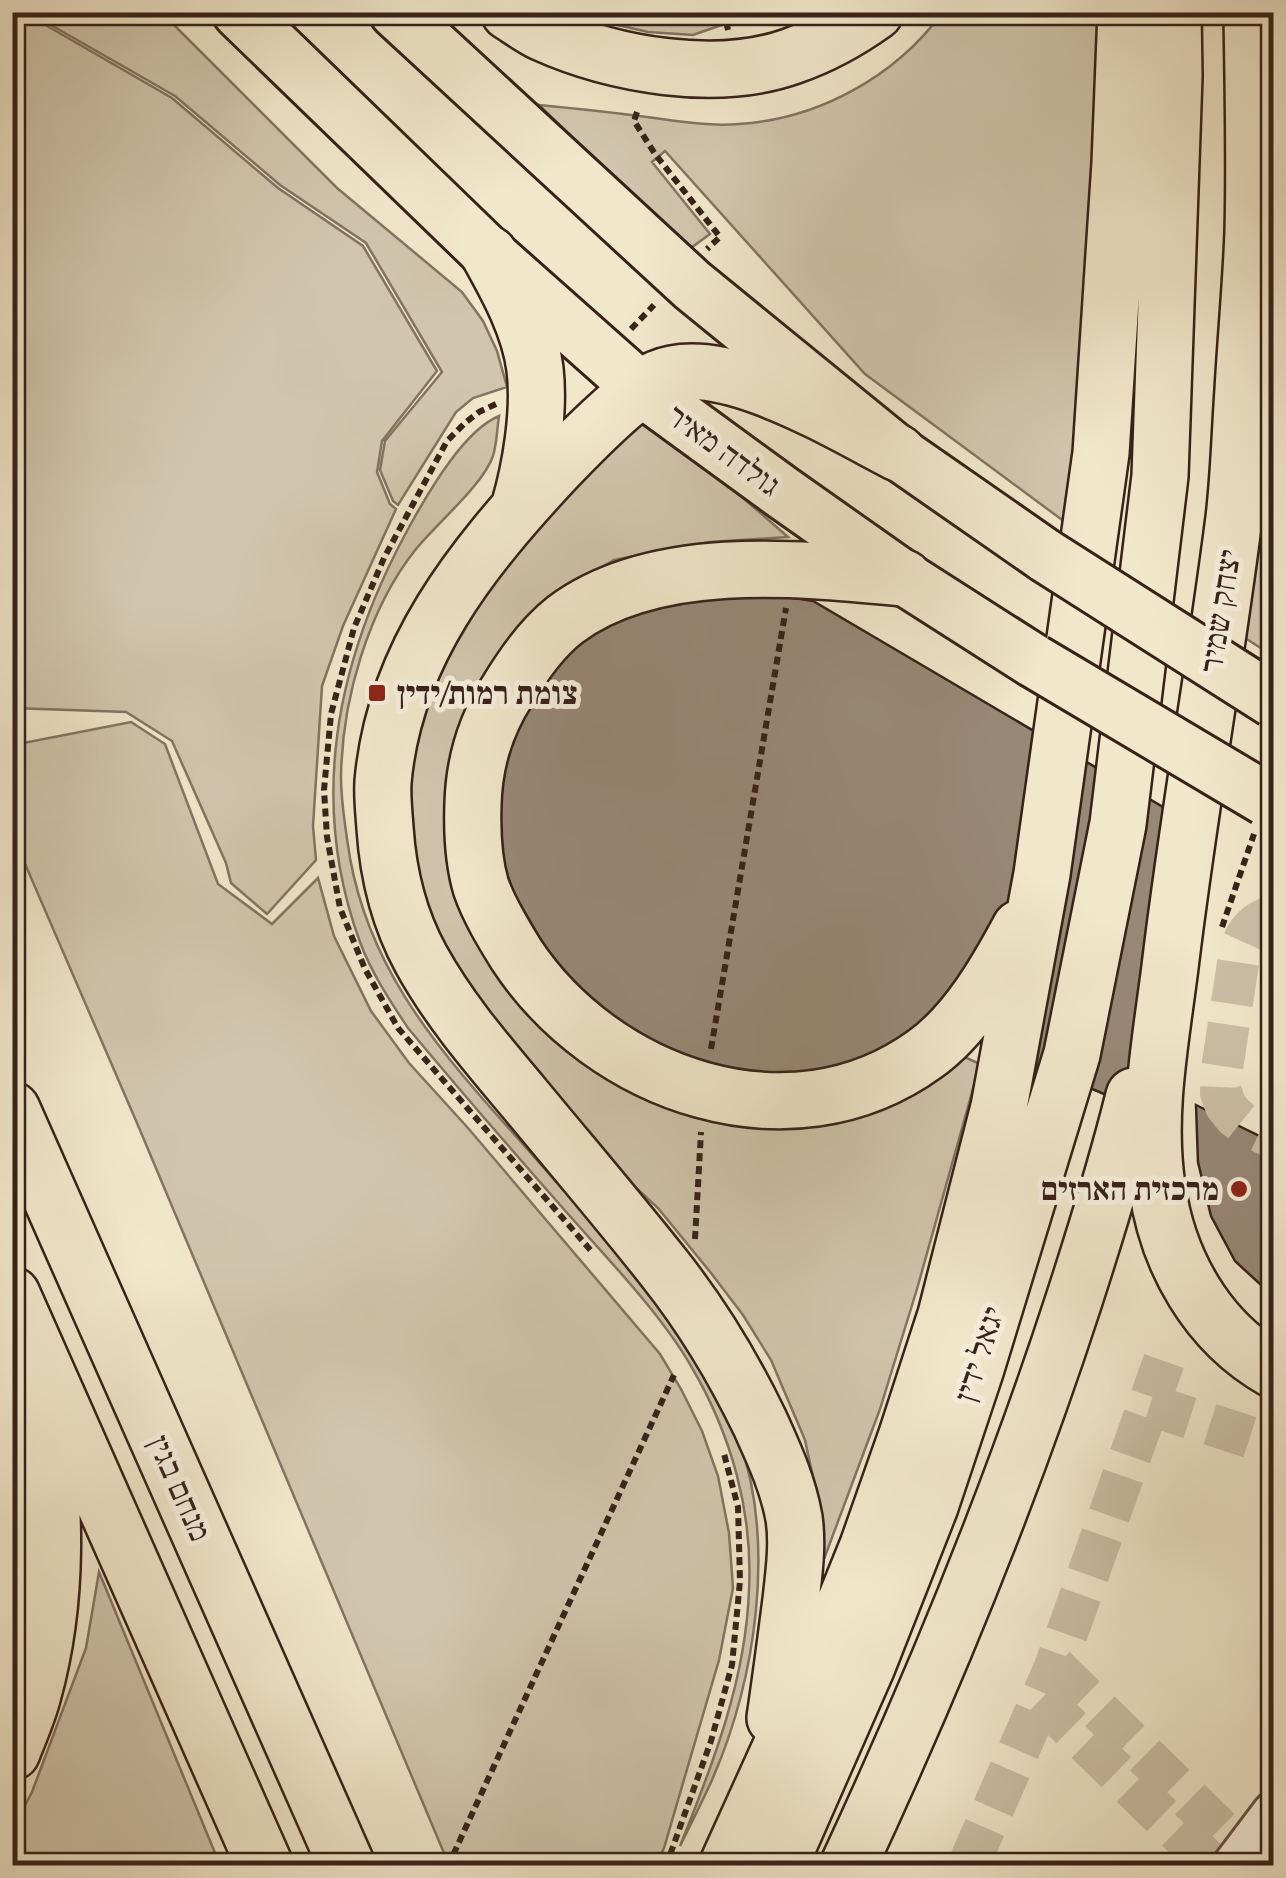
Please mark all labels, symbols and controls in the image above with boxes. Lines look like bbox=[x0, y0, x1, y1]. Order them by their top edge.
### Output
street label: גולדה מאיר bbox=[660, 397, 788, 504]
street label: יצחק שמיר bbox=[1192, 547, 1249, 675]
place label: צומת רמות/ידין bbox=[397, 675, 578, 712]
marker: צומת רמות/ידין bbox=[366, 682, 388, 704]
place label: מרכזית הארזים bbox=[1041, 1171, 1219, 1208]
marker: מרכזית הארזים bbox=[1228, 1178, 1250, 1200]
street label: יגאל ידין bbox=[947, 1302, 1012, 1406]
street label: מנחם בגין bbox=[140, 1430, 219, 1547]

